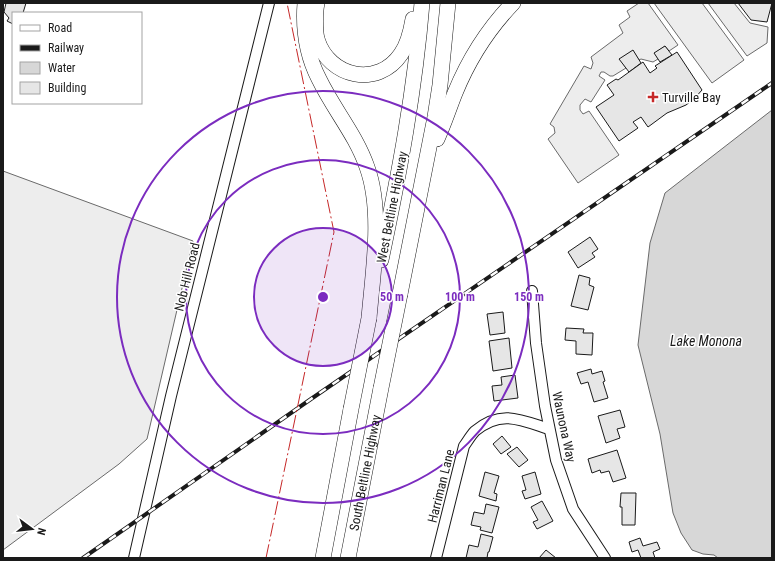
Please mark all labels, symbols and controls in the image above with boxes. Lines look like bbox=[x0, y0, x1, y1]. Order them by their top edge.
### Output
legend bbox=[12, 12, 142, 104]
text: Road bbox=[48, 21, 72, 35]
text: Railway bbox=[48, 41, 84, 55]
text: Water bbox=[48, 61, 76, 75]
text: Building bbox=[48, 81, 86, 95]
place label: Turville Bay bbox=[662, 90, 721, 105]
marker: Turville Bay bbox=[647, 91, 659, 103]
street label: West Beltline Highway bbox=[374, 149, 410, 264]
street label: Nob Hill Road bbox=[171, 241, 203, 313]
centre of rings bbox=[316, 290, 330, 304]
text: 50 m bbox=[380, 290, 404, 304]
text: 100 m bbox=[445, 290, 475, 304]
text: 150 m bbox=[514, 290, 544, 304]
water label: Lake Monona bbox=[670, 333, 742, 349]
street label: Waunona Way bbox=[549, 390, 579, 464]
street label: South Beltline Highway bbox=[346, 413, 383, 532]
street label: Harriman Lane bbox=[425, 448, 457, 524]
north arrow bbox=[12, 509, 52, 549]
text: N bbox=[34, 527, 48, 537]

